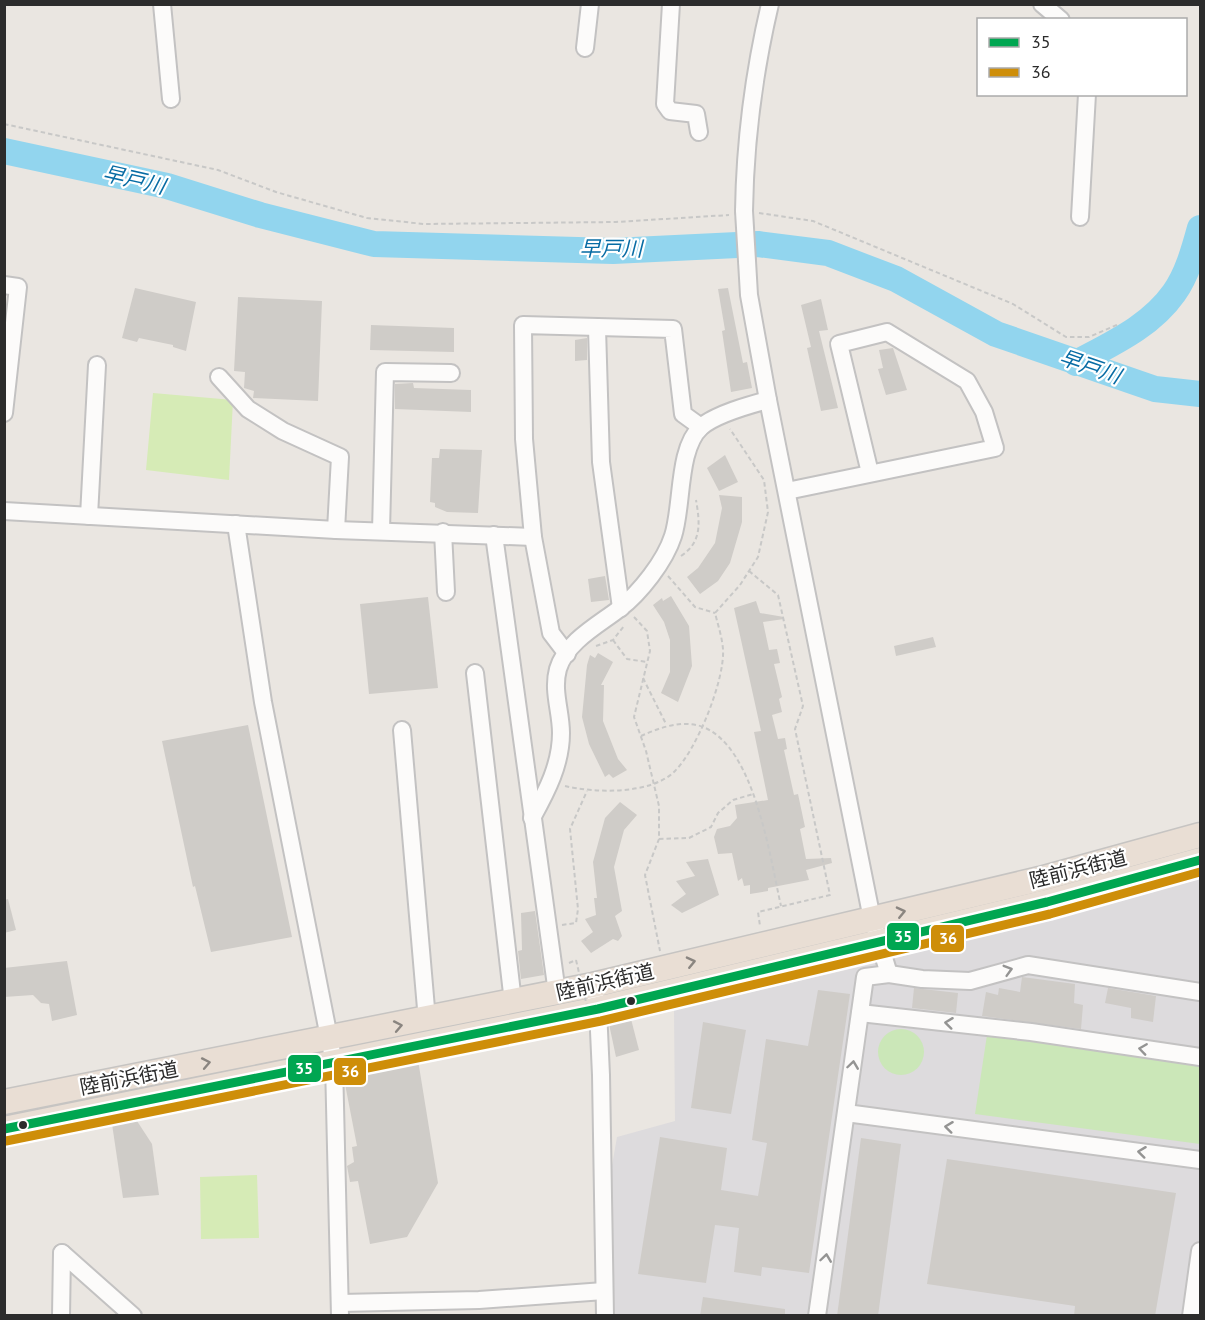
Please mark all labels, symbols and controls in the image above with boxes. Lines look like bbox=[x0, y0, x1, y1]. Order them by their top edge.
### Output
legend bbox=[977, 18, 1187, 96]
text: 35 bbox=[1031, 30, 1051, 53]
text: 36 bbox=[1031, 60, 1051, 83]
water label: 早戸川 bbox=[100, 159, 170, 200]
water label: 早戸川 bbox=[580, 235, 644, 262]
water label: 早戸川 bbox=[1056, 344, 1126, 390]
street label: 陸前浜街道 bbox=[1026, 844, 1130, 894]
one-way arrow bbox=[896, 906, 906, 919]
line badge: 35 bbox=[886, 922, 920, 951]
line badge: 36 bbox=[930, 924, 965, 953]
text: 35 bbox=[894, 926, 912, 946]
text: 36 bbox=[939, 928, 957, 948]
one-way arrow bbox=[686, 956, 696, 969]
street label: 陸前浜街道 bbox=[553, 958, 657, 1006]
one-way arrow bbox=[1002, 965, 1013, 977]
unlabelled marker bbox=[625, 995, 637, 1007]
one-way arrow bbox=[945, 1017, 954, 1030]
one-way arrow bbox=[392, 1020, 402, 1033]
one-way arrow bbox=[1138, 1043, 1147, 1055]
line badge: 35 bbox=[287, 1054, 322, 1083]
street label: 陸前浜街道 bbox=[77, 1056, 181, 1100]
one-way arrow bbox=[201, 1057, 211, 1070]
line badge: 36 bbox=[333, 1057, 367, 1086]
text: 35 bbox=[295, 1058, 313, 1078]
one-way arrow bbox=[846, 1060, 859, 1069]
text: 36 bbox=[341, 1061, 359, 1081]
unlabelled marker bbox=[17, 1119, 29, 1131]
one-way arrow bbox=[945, 1121, 954, 1133]
one-way arrow bbox=[1138, 1146, 1147, 1159]
one-way arrow bbox=[819, 1253, 831, 1262]

